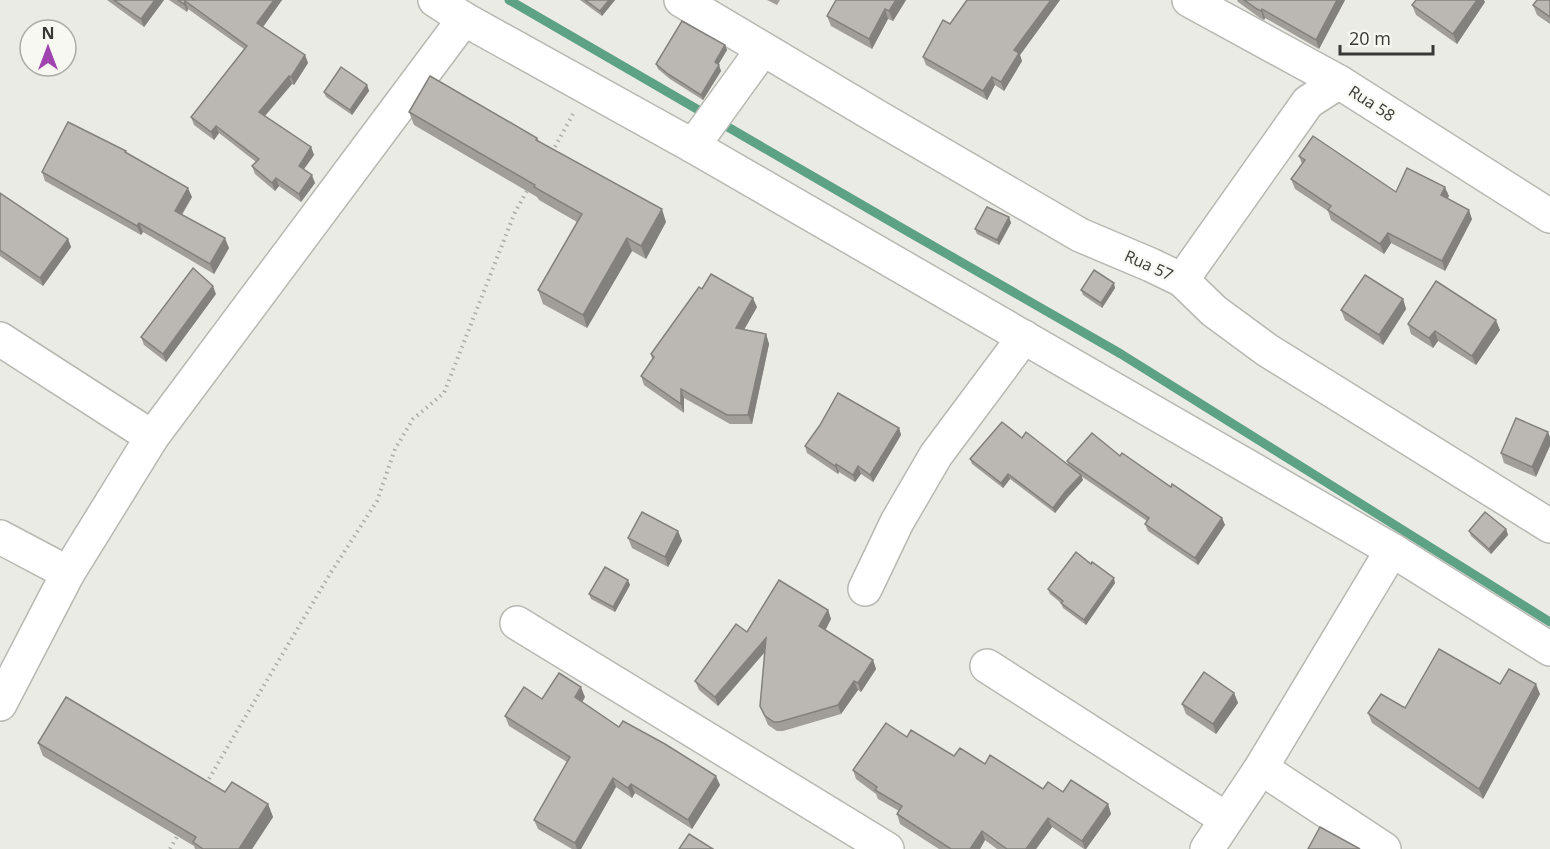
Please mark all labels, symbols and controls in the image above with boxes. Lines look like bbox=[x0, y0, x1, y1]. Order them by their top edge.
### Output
north arrow bbox=[18, 18, 78, 78]
scale bar bbox=[1340, 18, 1433, 56]
text: N bbox=[41, 22, 55, 44]
text: 20 m bbox=[1349, 26, 1391, 50]
street label: Rua 58 bbox=[1345, 80, 1399, 126]
street label: Rua 57 bbox=[1121, 245, 1177, 285]

